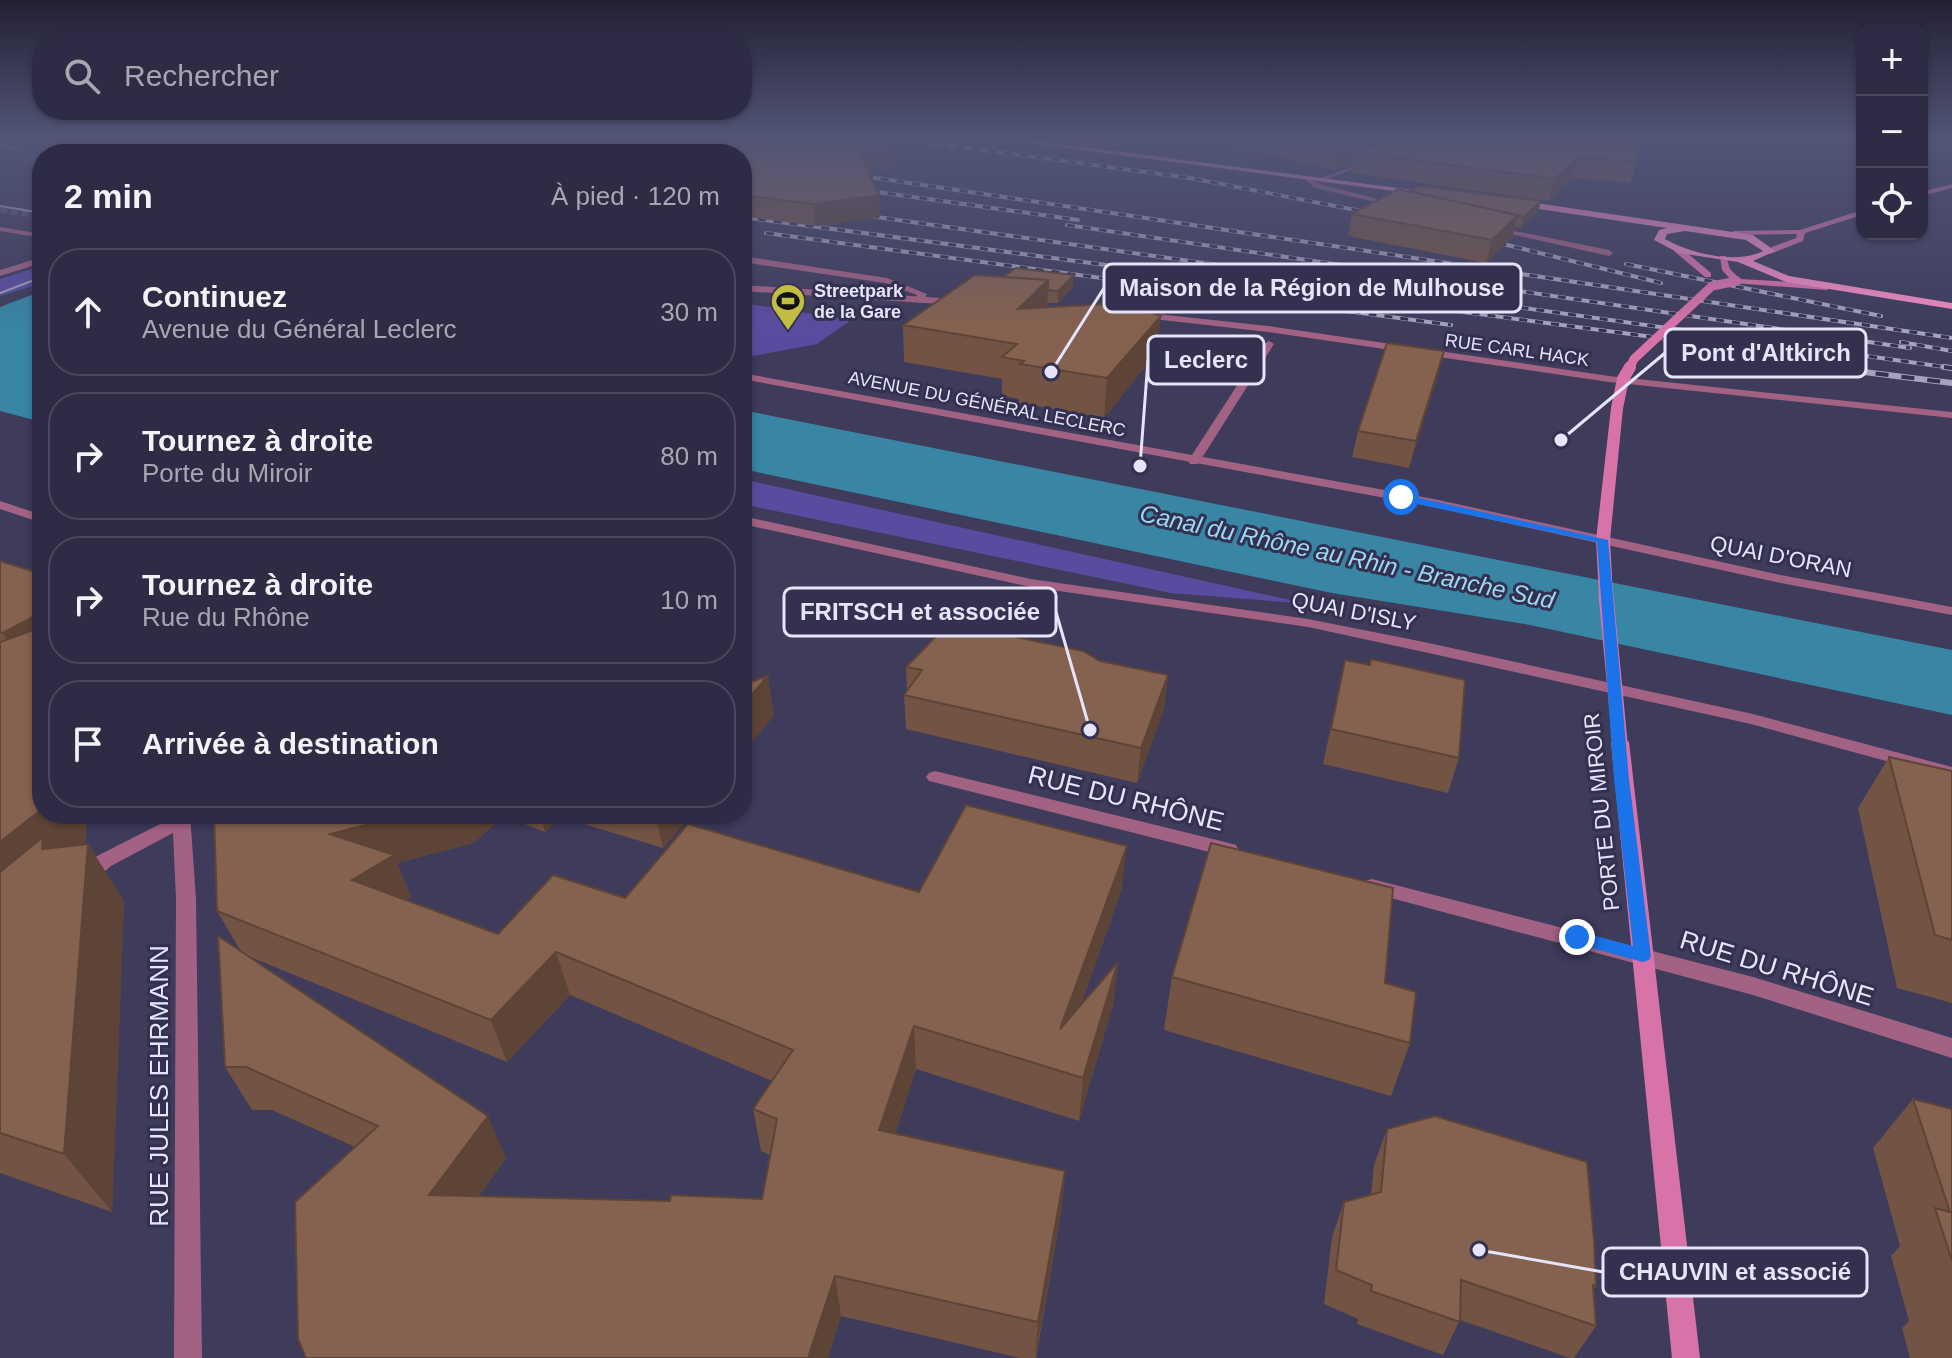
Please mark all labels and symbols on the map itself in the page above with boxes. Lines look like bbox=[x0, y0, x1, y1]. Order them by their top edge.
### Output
callout: Maison de la Région de Mulhouse bbox=[1104, 264, 1521, 312]
text: Maison de la Région de Mulhouse bbox=[1119, 274, 1505, 301]
place label: Streetpark de la Gare bbox=[814, 281, 904, 322]
sports icon: Streetpark de la Gare bbox=[769, 282, 807, 332]
callout: Pont d'Altkirch bbox=[1665, 329, 1866, 377]
street label: RUE CARL HACK bbox=[1444, 330, 1590, 370]
callout: Leclerc bbox=[1148, 336, 1264, 384]
text: Pont d'Altkirch bbox=[1681, 339, 1851, 366]
text: Leclerc bbox=[1164, 346, 1248, 373]
street label: AVENUE DU GÉNÉRAL LECLERC bbox=[847, 367, 1127, 441]
route start bbox=[1383, 479, 1419, 515]
water label: Canal du Rhône au Rhin - Branche Sud bbox=[1137, 499, 1557, 614]
street label: QUAI D'ORAN bbox=[1708, 531, 1854, 582]
street label: QUAI D'ISLY bbox=[1290, 587, 1418, 636]
callout: FRITSCH et associée bbox=[784, 588, 1056, 636]
text: FRITSCH et associée bbox=[800, 598, 1040, 625]
street label: PORTE DU MIROIR bbox=[1579, 712, 1624, 912]
street label: RUE DU RHÔNE bbox=[1025, 759, 1227, 837]
route end bbox=[1559, 919, 1595, 955]
street label: RUE DU RHÔNE bbox=[1677, 924, 1877, 1012]
street label: RUE JULES EHRMANN bbox=[144, 945, 174, 1227]
callout: CHAUVIN et associé bbox=[1603, 1248, 1867, 1296]
text: CHAUVIN et associé bbox=[1619, 1258, 1851, 1285]

